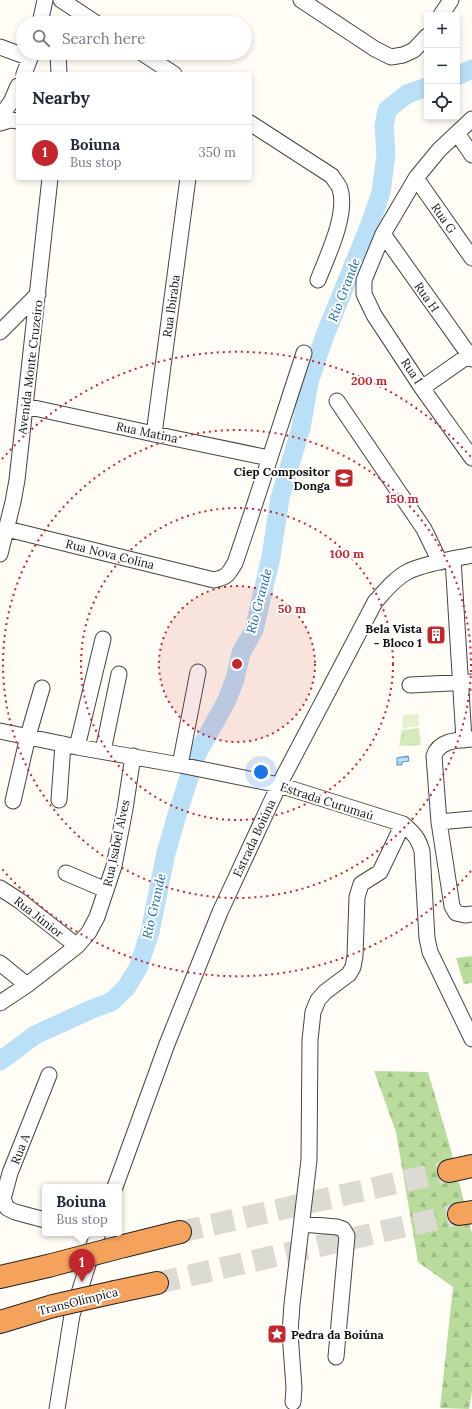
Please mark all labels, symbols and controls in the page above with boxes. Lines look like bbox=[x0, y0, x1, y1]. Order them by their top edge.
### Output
map controls bbox=[424, 12, 460, 120]
button: + bbox=[424, 12, 460, 48]
search box bbox=[16, 16, 252, 60]
icon: search bbox=[30, 27, 52, 49]
text: Search here bbox=[62, 29, 145, 48]
button: − bbox=[424, 48, 460, 84]
button: locate bbox=[424, 84, 460, 120]
text: Nearby bbox=[32, 87, 90, 109]
text: Boiuna bbox=[70, 135, 120, 154]
text: 1 bbox=[42, 144, 48, 161]
text: 350 m bbox=[199, 144, 236, 161]
text: Bus stop bbox=[70, 154, 122, 171]
street label: Rua G bbox=[428, 200, 460, 236]
water label: Rio Grande bbox=[324, 256, 364, 324]
street label: Rua Ibiraba bbox=[159, 274, 183, 338]
street label: Rua H bbox=[411, 279, 443, 315]
street label: Avenida Monte Cruzeiro bbox=[14, 299, 46, 436]
street label: Rua I bbox=[398, 355, 426, 387]
text: 200 m bbox=[351, 373, 387, 388]
street label: Rua Matina bbox=[115, 418, 179, 446]
place label: Ciep Compositor Donga bbox=[234, 464, 331, 493]
school or university icon: Ciep Compositor Donga bbox=[333, 467, 355, 489]
text: 150 m bbox=[385, 491, 419, 506]
street label: Rua Nova Colina bbox=[64, 536, 156, 572]
text: 100 m bbox=[330, 546, 364, 561]
water label: Rio Grande bbox=[242, 567, 276, 635]
text: 50 m bbox=[278, 601, 306, 616]
place label: Bela Vista - Bloco 1 bbox=[365, 621, 423, 650]
building icon: Bela Vista - Bloco 1 bbox=[425, 624, 447, 646]
centre of rings bbox=[230, 657, 244, 671]
your location bbox=[251, 762, 271, 782]
street label: Estrada Curumaú bbox=[278, 779, 376, 823]
street label: Estrada Boiúna bbox=[229, 797, 279, 879]
street label: Rua Isabel Alves bbox=[99, 798, 133, 888]
water label: Rio Grande bbox=[138, 872, 170, 940]
street label: Rua Júnior bbox=[11, 893, 67, 941]
street label: Rua A bbox=[7, 1131, 33, 1166]
popup bbox=[42, 1184, 122, 1236]
text: Boiuna bbox=[56, 1192, 106, 1211]
text: Bus stop bbox=[56, 1211, 108, 1228]
pin: 1 bbox=[69, 1249, 95, 1282]
street label: TransOlímpica bbox=[37, 1284, 119, 1318]
place icon: Pedra da Boiúna bbox=[266, 1323, 288, 1345]
place label: Pedra da Boiúna bbox=[291, 1327, 385, 1342]

